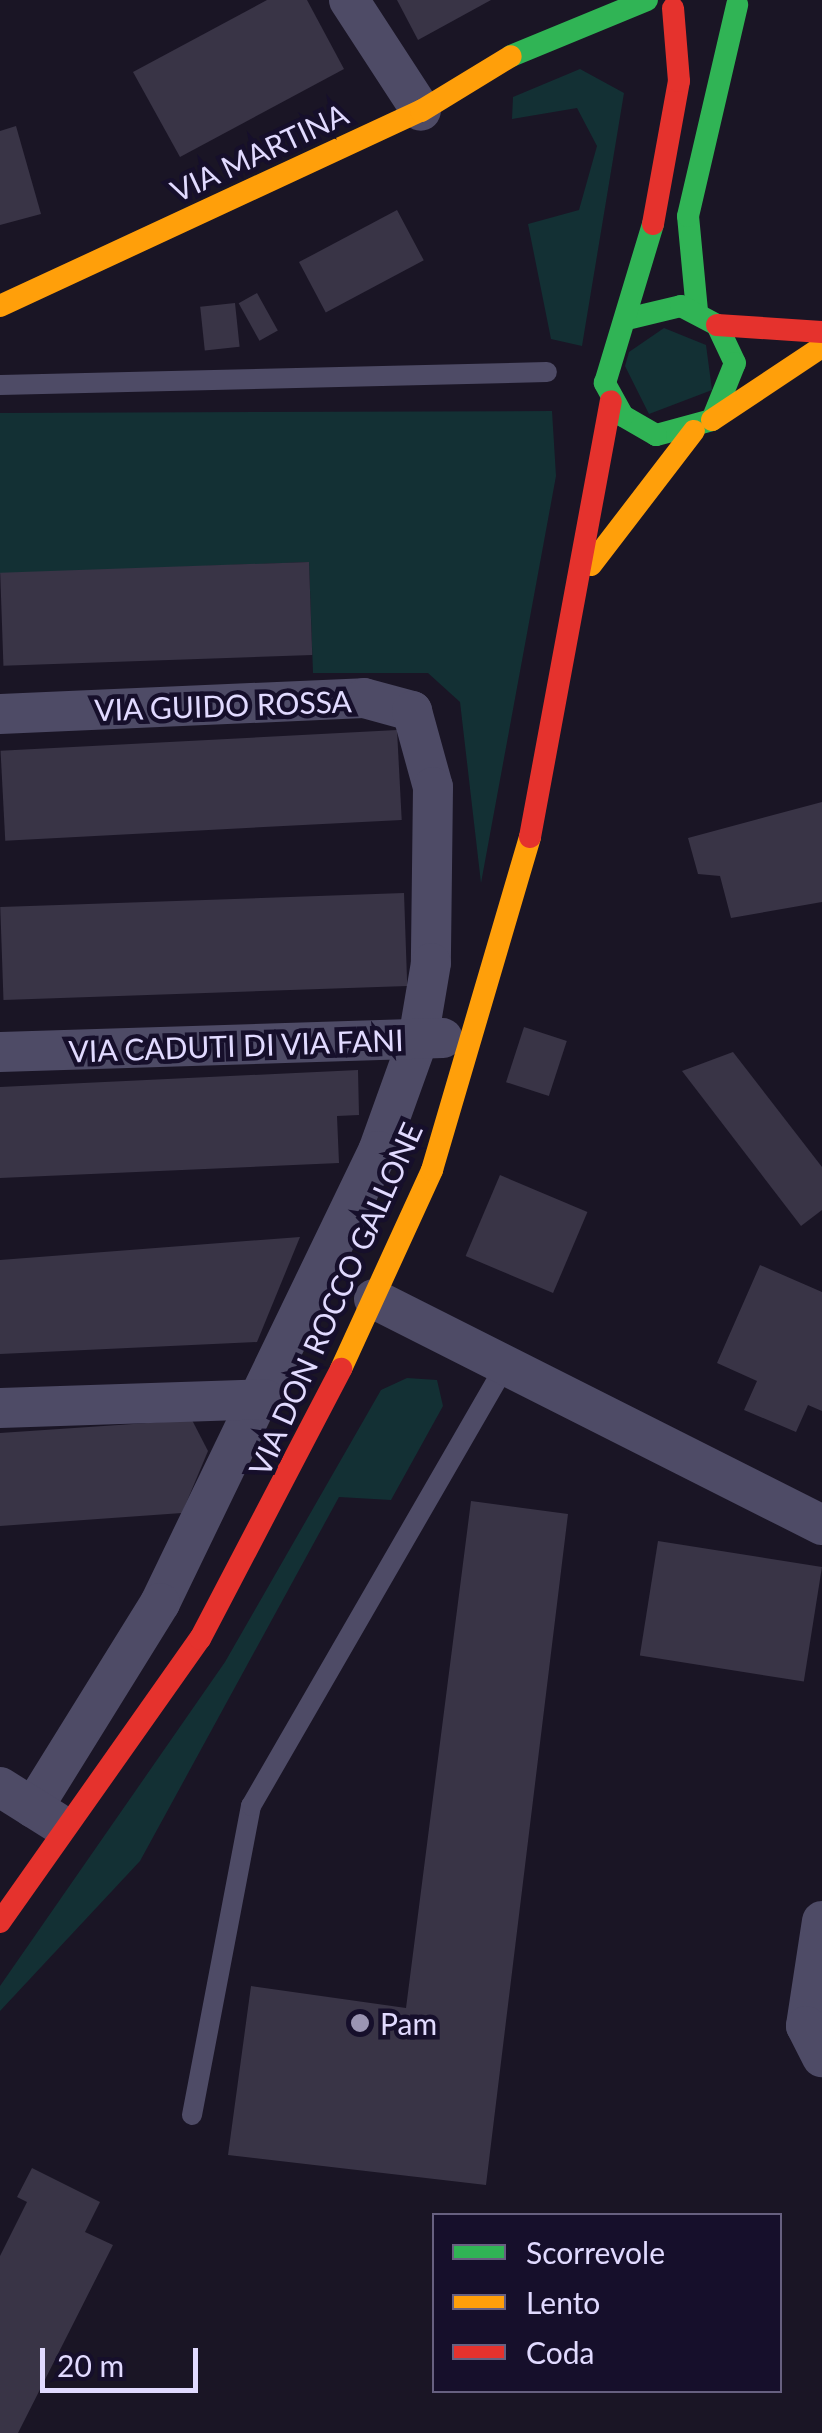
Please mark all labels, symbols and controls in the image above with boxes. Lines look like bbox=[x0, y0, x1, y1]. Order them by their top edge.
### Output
street label: VIA MARTINA bbox=[164, 95, 354, 209]
street label: VIA GUIDO ROSSA bbox=[93, 682, 353, 728]
street label: VIA CADUTI DI VIA FANI bbox=[66, 1021, 406, 1069]
street label: VIA DON ROCCO GALLONE bbox=[241, 1116, 429, 1482]
place label: Pam bbox=[380, 2005, 437, 2041]
marker: Pam bbox=[349, 2012, 371, 2034]
legend bbox=[432, 2213, 782, 2393]
text: Scorrevole bbox=[526, 2234, 665, 2270]
text: Lento bbox=[526, 2284, 600, 2320]
scale bar bbox=[45, 2328, 202, 2390]
text: Coda bbox=[526, 2334, 594, 2370]
text: 20 m bbox=[57, 2347, 124, 2383]

